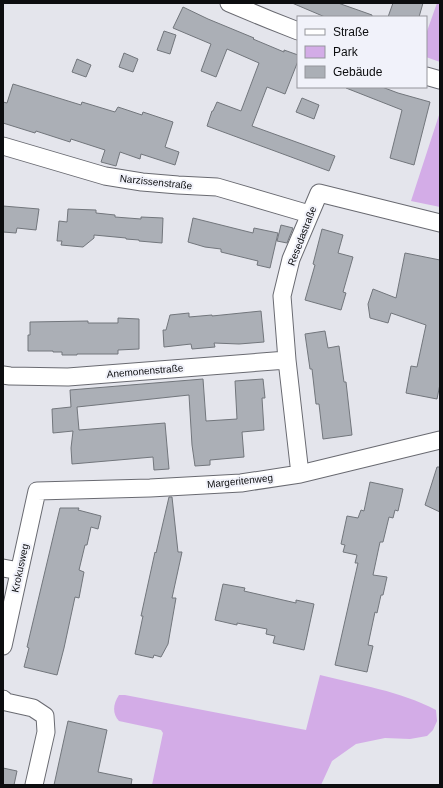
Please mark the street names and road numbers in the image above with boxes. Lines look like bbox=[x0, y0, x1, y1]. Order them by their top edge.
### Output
street label: Narzissenstraße bbox=[119, 173, 193, 191]
street label: Resedastraße bbox=[286, 204, 319, 267]
street label: Anemonenstraße bbox=[106, 362, 184, 380]
street label: Margeritenweg bbox=[207, 472, 273, 490]
street label: Krokusweg bbox=[9, 543, 31, 593]

